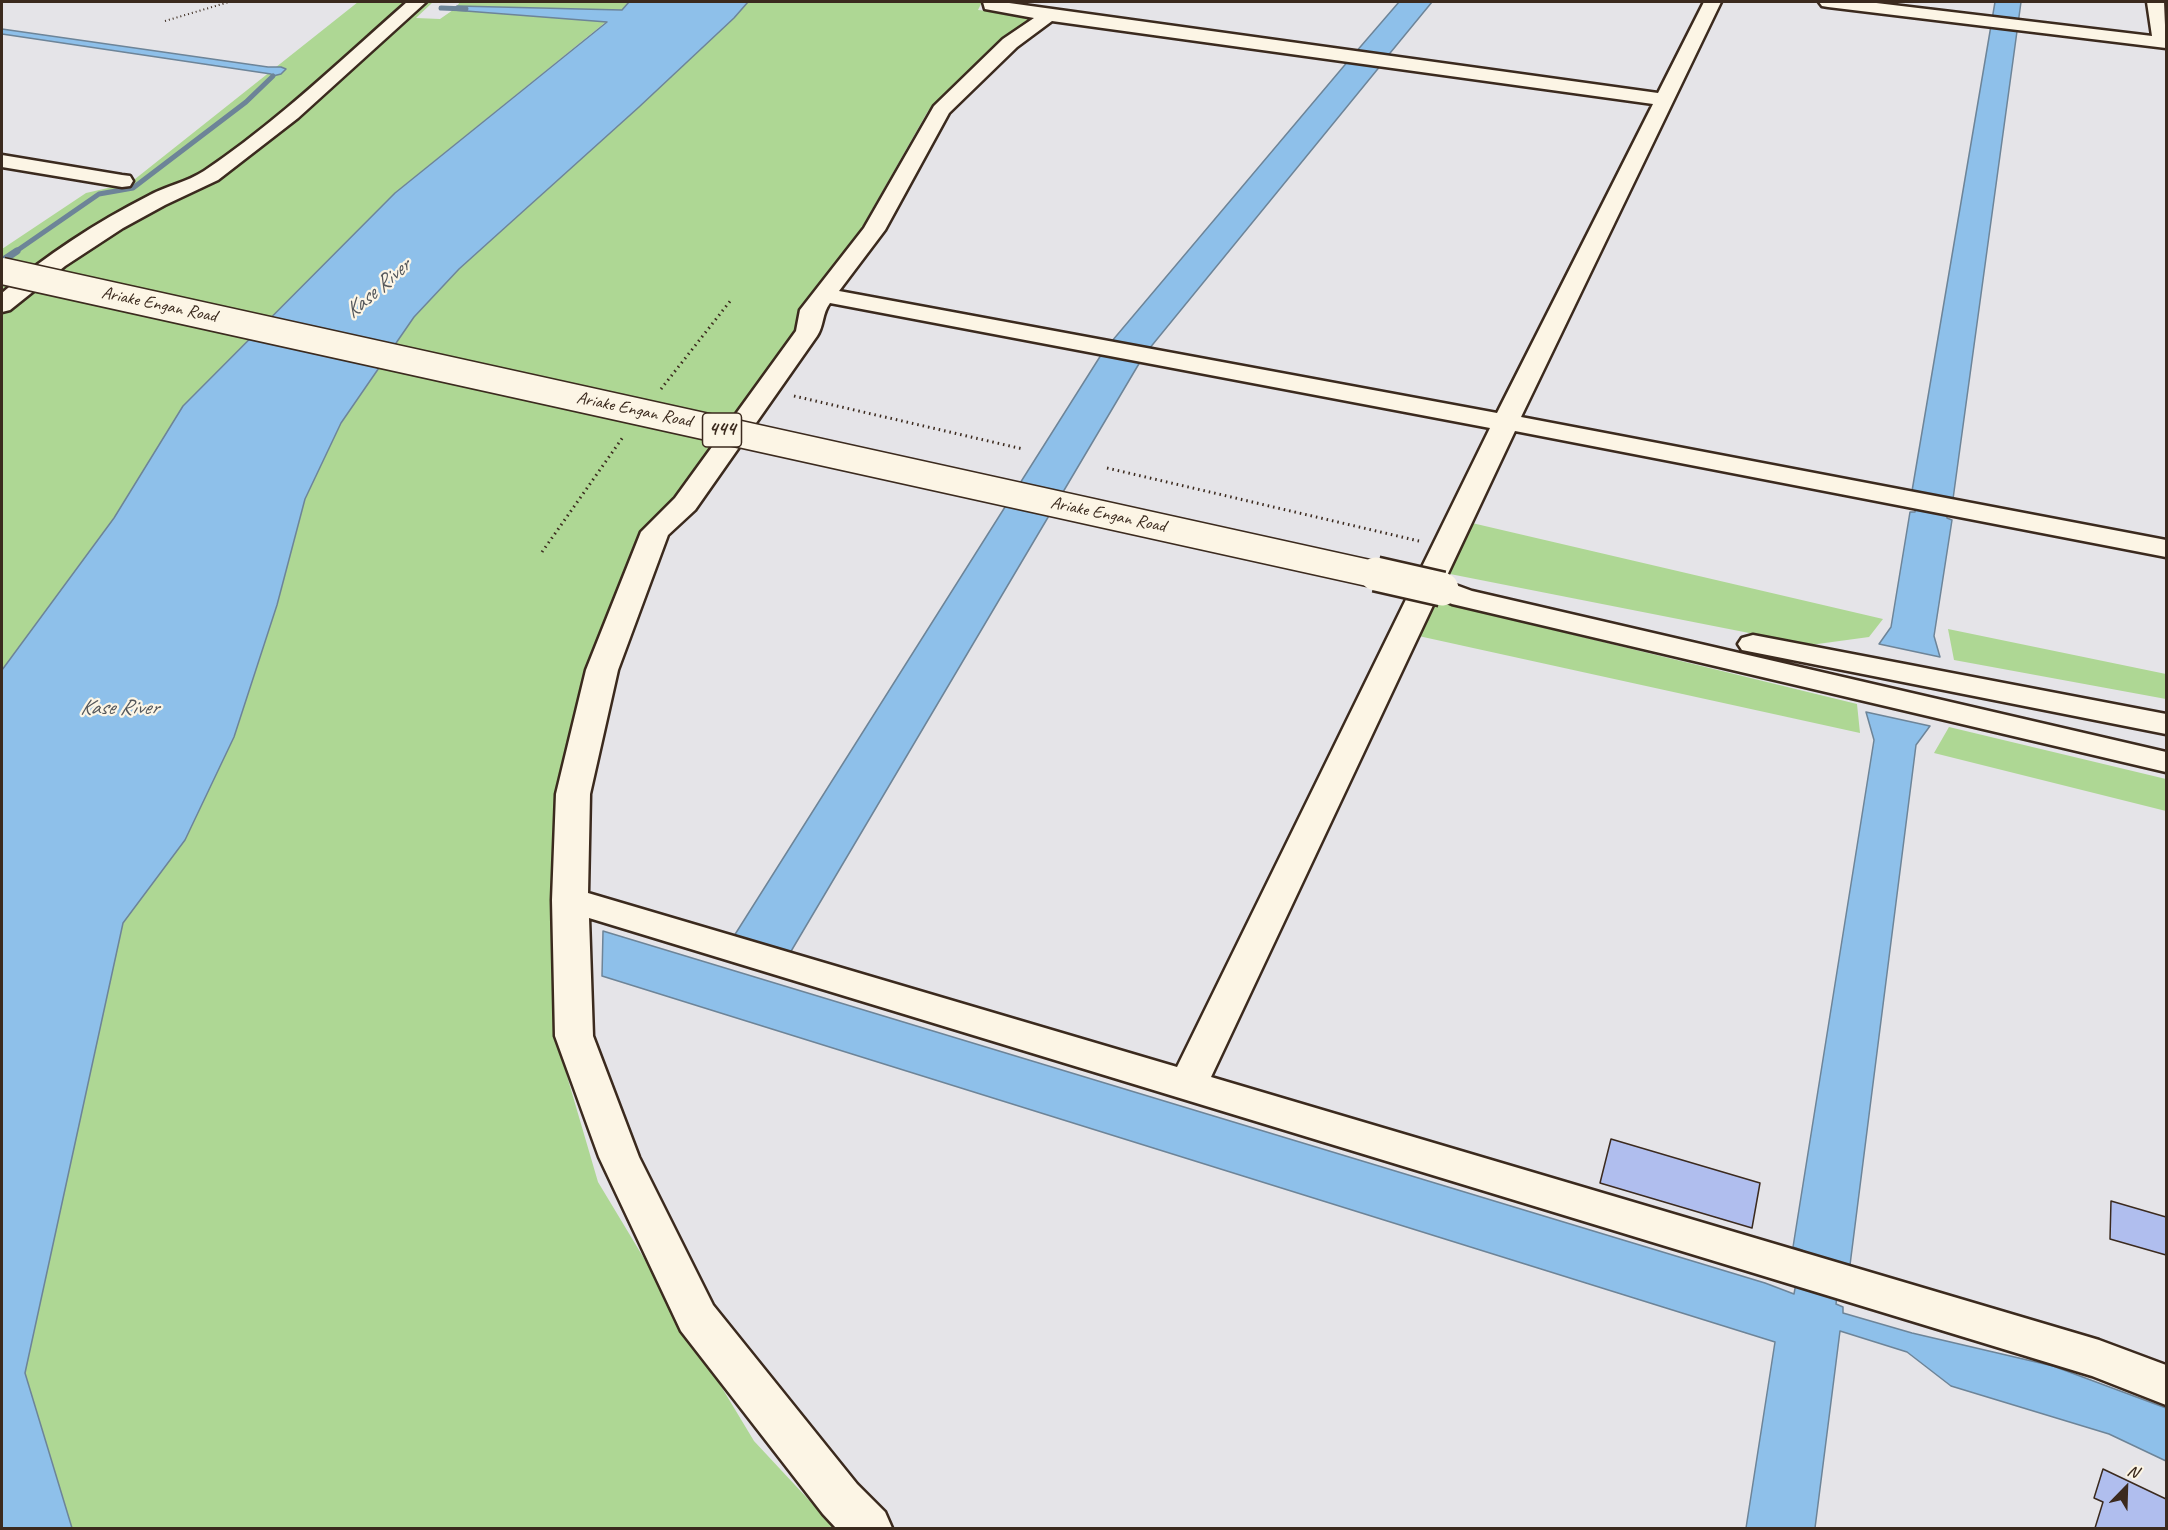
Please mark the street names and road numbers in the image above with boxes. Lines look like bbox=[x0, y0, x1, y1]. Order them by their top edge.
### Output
street label: Ariake Engan Road bbox=[99, 282, 219, 328]
street label: Ariake Engan Road bbox=[574, 387, 694, 433]
road number: 444 bbox=[702, 413, 742, 447]
street label: Ariake Engan Road bbox=[1048, 492, 1168, 538]

